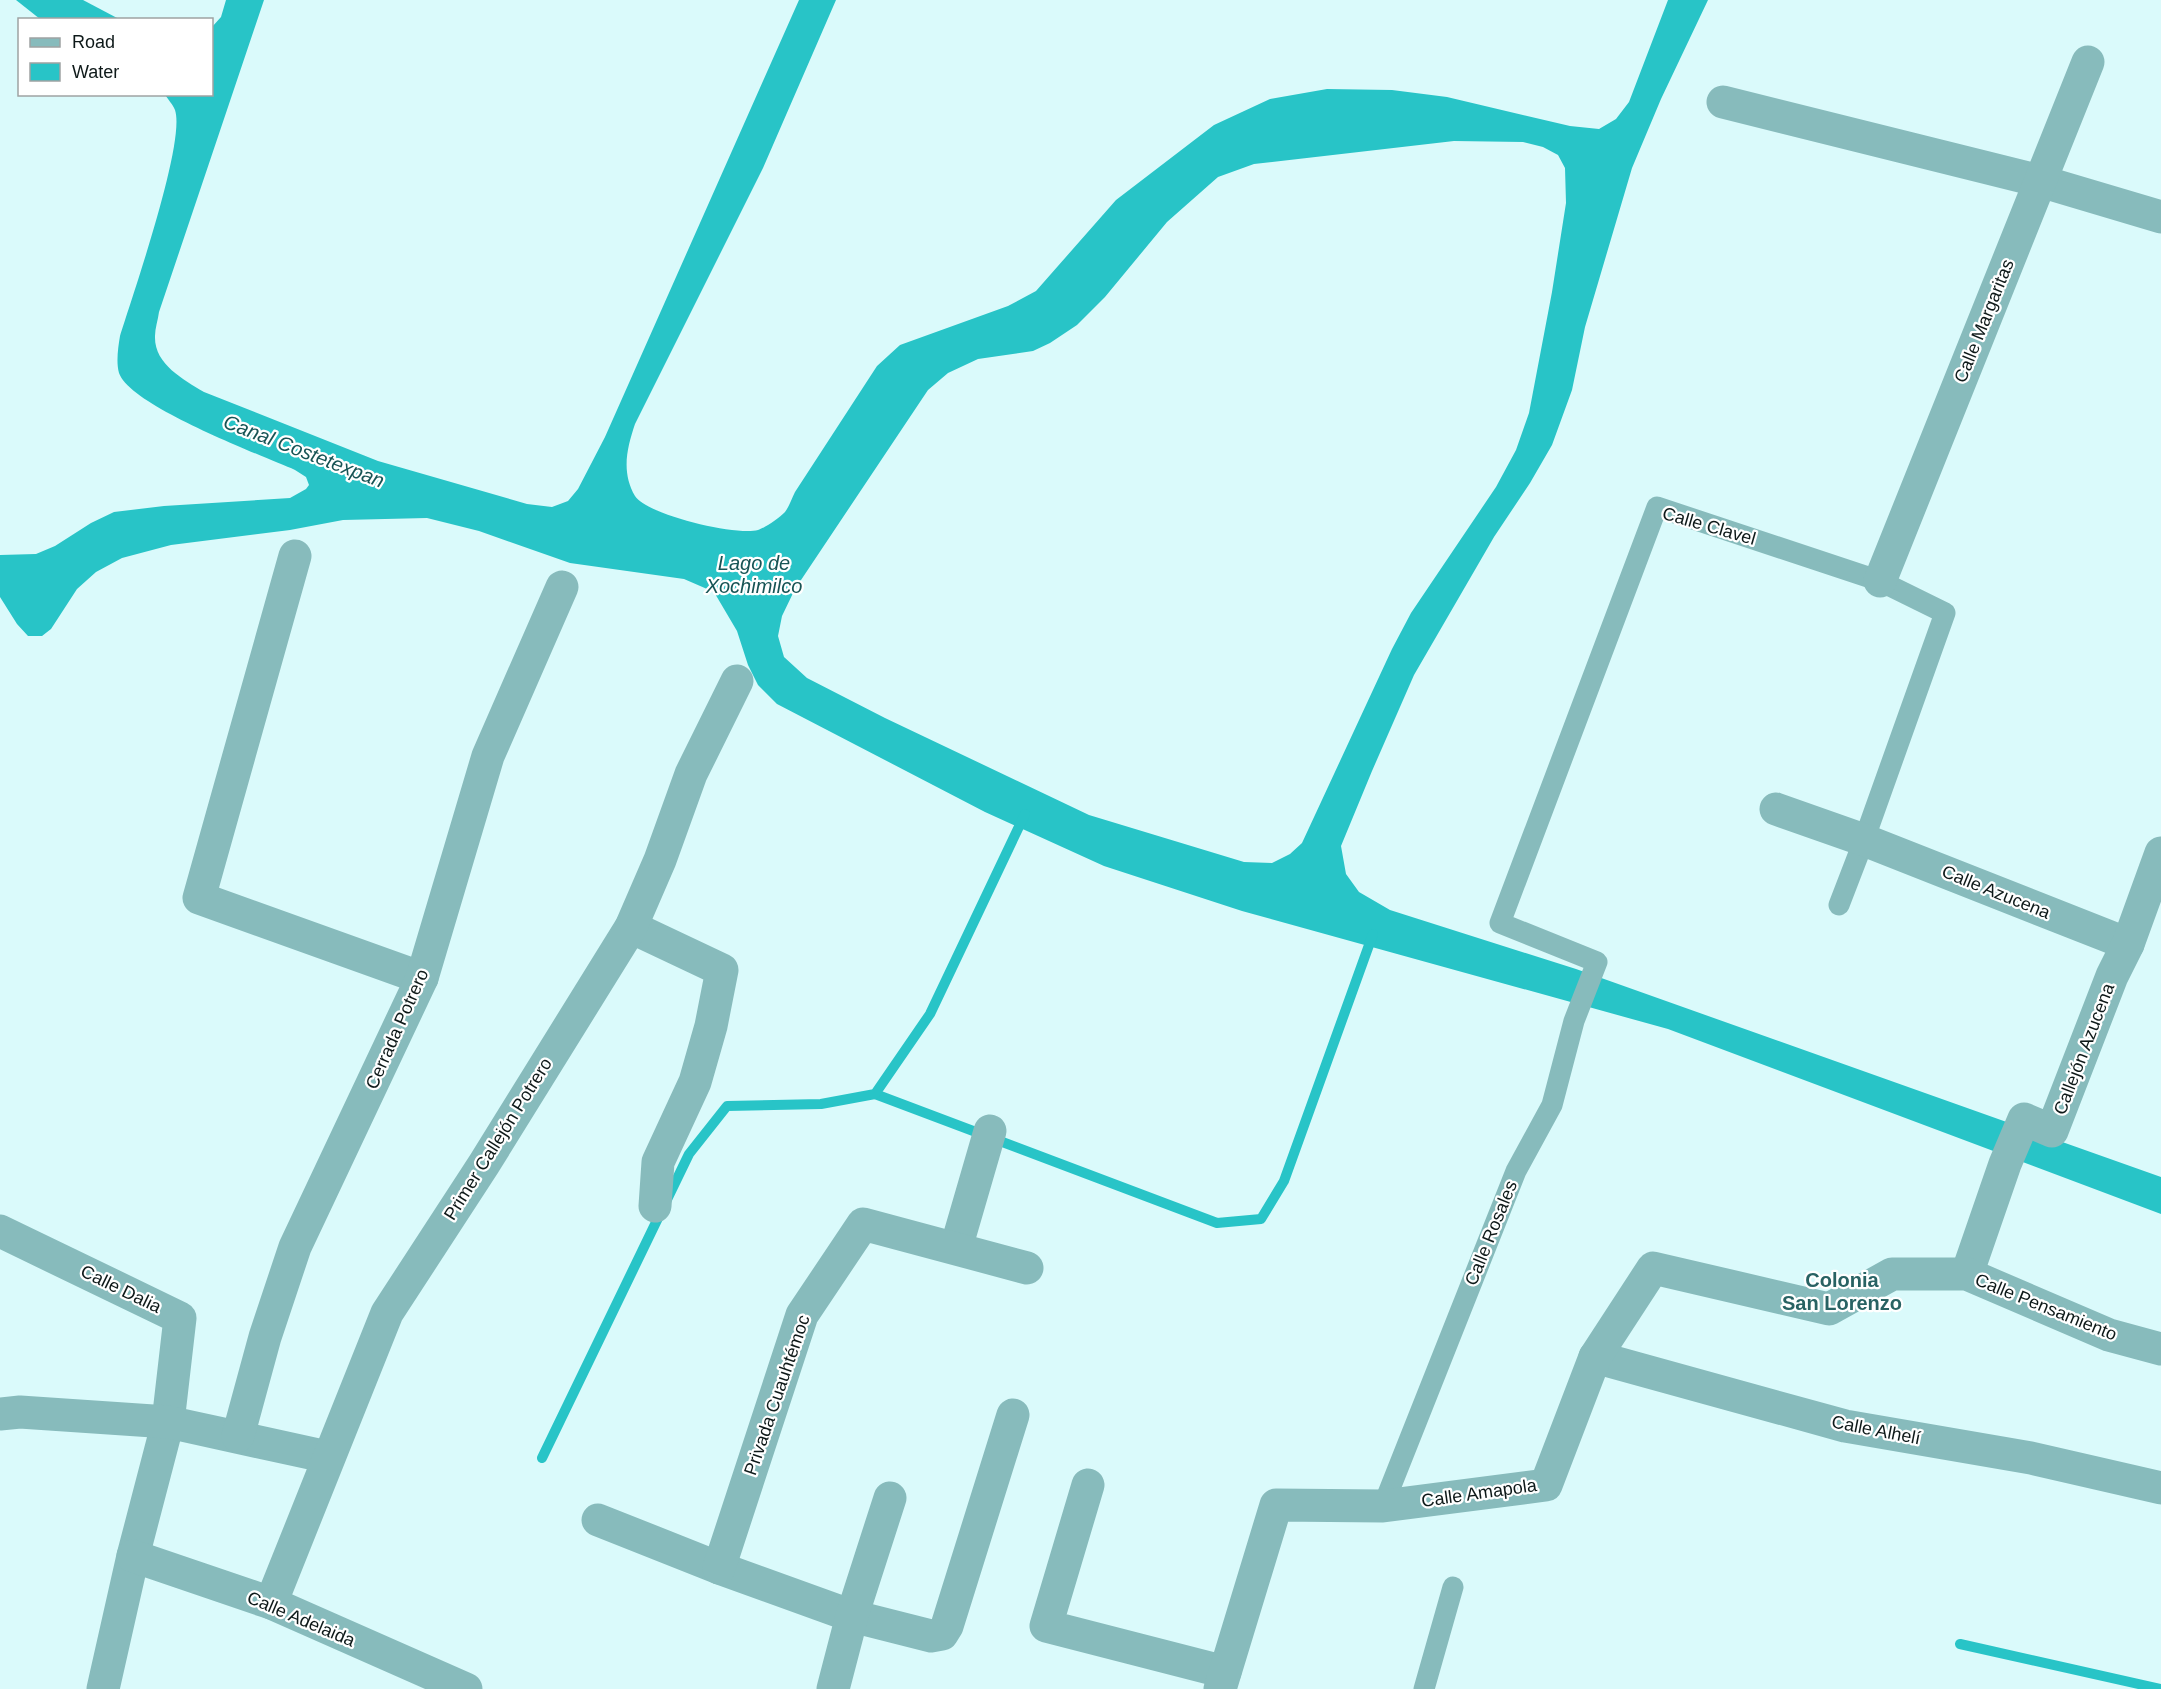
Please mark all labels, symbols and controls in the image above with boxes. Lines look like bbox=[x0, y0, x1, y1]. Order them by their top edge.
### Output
legend bbox=[18, 18, 213, 96]
text: Road bbox=[72, 32, 115, 52]
text: Water bbox=[72, 62, 119, 82]
street label: Calle Margaritas bbox=[1950, 257, 2018, 385]
water label: Canal Costetexpan bbox=[221, 410, 387, 492]
street label: Calle Clavel bbox=[1660, 503, 1758, 549]
water label: Lago de Xochimilco bbox=[705, 552, 802, 597]
street label: Calle Azucena bbox=[1939, 861, 2054, 923]
street label: Cerrada Potrero bbox=[362, 966, 432, 1092]
street label: Callejón Azucena bbox=[2050, 980, 2119, 1118]
street label: Primer Callejón Potrero bbox=[440, 1054, 556, 1224]
street label: Calle Rosales bbox=[1461, 1178, 1521, 1288]
street label: Calle Dalia bbox=[77, 1261, 165, 1317]
district label: Colonia San Lorenzo bbox=[1782, 1269, 1902, 1314]
street label: Calle Pensamiento bbox=[1972, 1269, 2120, 1345]
street label: Privada Cuauhtémoc bbox=[740, 1312, 814, 1478]
street label: Calle Alhelí bbox=[1830, 1412, 1922, 1448]
street label: Calle Amapola bbox=[1420, 1475, 1539, 1511]
street label: Calle Adelaida bbox=[244, 1587, 359, 1651]

